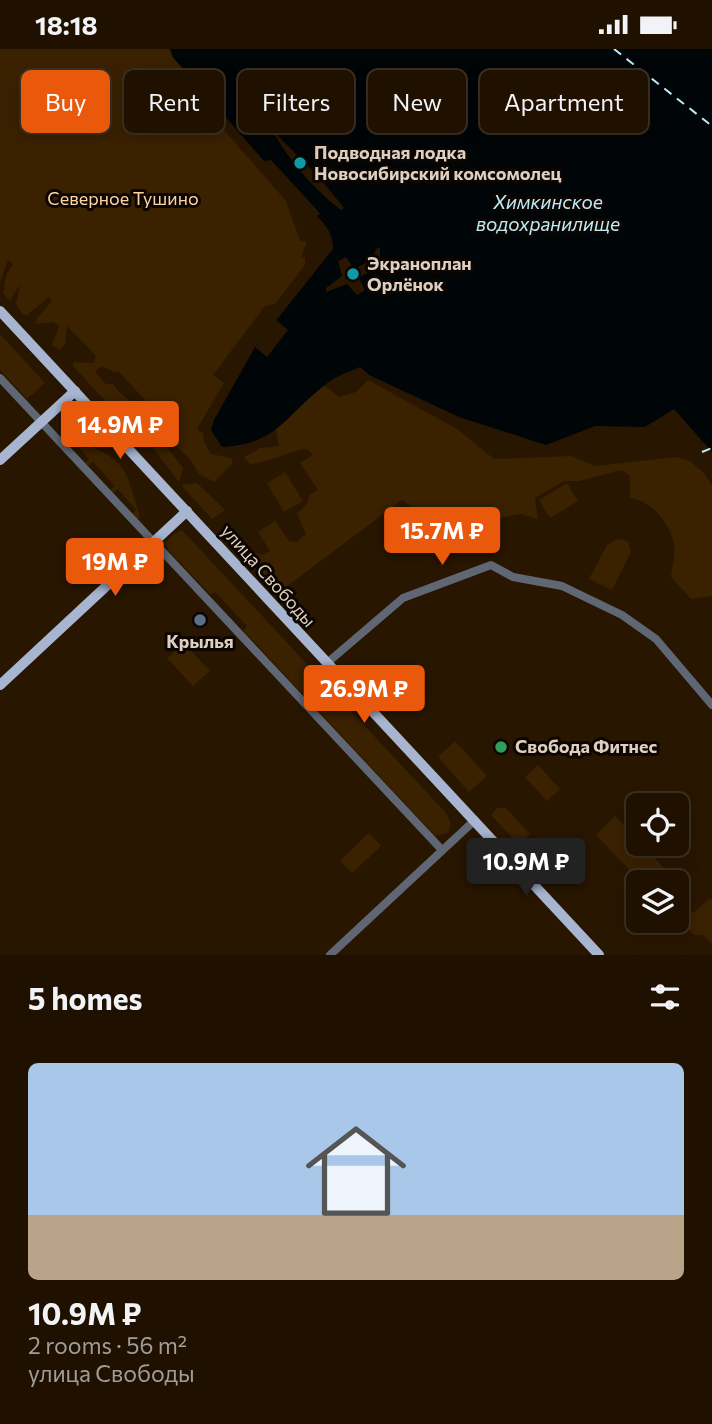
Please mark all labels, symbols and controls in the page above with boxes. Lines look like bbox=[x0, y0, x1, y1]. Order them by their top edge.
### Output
text: 18:18 bbox=[35, 9, 98, 40]
chip: Buy bbox=[21, 70, 110, 133]
chip: Rent bbox=[124, 70, 224, 133]
chip: Filters bbox=[238, 70, 354, 133]
chip: New bbox=[368, 70, 466, 133]
chip: Apartment bbox=[480, 70, 648, 133]
place label: Подводная лодка Новосибирский комсомолец bbox=[314, 141, 562, 184]
marker: Подводная лодка Новосибирский комсомолец bbox=[292, 155, 308, 171]
park label: Северное Тушино bbox=[47, 187, 199, 209]
water label: Химкинское водохранилище bbox=[476, 190, 620, 235]
place label: Экраноплан Орлёнок bbox=[367, 252, 472, 295]
marker: Экраноплан Орлёнок bbox=[345, 266, 361, 282]
pin: 14.9M ₽ bbox=[55, 401, 185, 461]
text: 14.9M ₽ bbox=[77, 410, 163, 438]
pin: 15.7M ₽ bbox=[377, 507, 507, 567]
text: 15.7M ₽ bbox=[400, 516, 484, 544]
street label: улица Свободы bbox=[217, 519, 321, 631]
pin: 19M ₽ bbox=[66, 539, 164, 598]
text: 19M ₽ bbox=[82, 547, 148, 575]
marker: Крылья bbox=[192, 612, 208, 628]
place label: Крылья bbox=[166, 630, 234, 652]
pin: 26.9M ₽ bbox=[299, 665, 429, 725]
text: 26.9M ₽ bbox=[320, 674, 408, 702]
place label: Свобода Фитнес bbox=[515, 735, 658, 757]
marker: Свобода Фитнес bbox=[493, 739, 509, 755]
map controls bbox=[626, 793, 689, 933]
button: locate bbox=[626, 793, 689, 856]
pin: 10.9M ₽ bbox=[461, 839, 591, 898]
text: 10.9M ₽ bbox=[482, 847, 570, 875]
button: layers bbox=[626, 870, 689, 933]
icon: filters bbox=[646, 978, 684, 1016]
text: 5 homes bbox=[28, 979, 142, 1016]
icon: home bbox=[293, 1108, 419, 1234]
text: 10.9M ₽ bbox=[28, 1294, 142, 1331]
text: 2 rooms · 56 m² bbox=[28, 1331, 187, 1359]
text: улица Свободы bbox=[28, 1359, 195, 1387]

